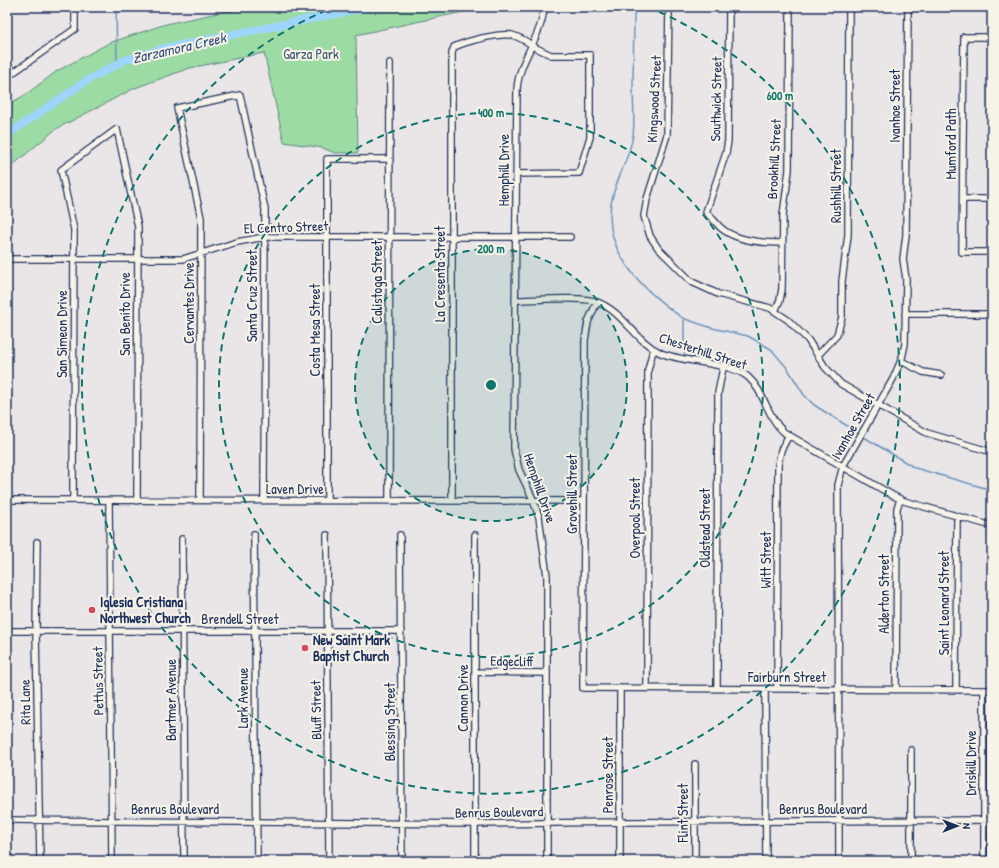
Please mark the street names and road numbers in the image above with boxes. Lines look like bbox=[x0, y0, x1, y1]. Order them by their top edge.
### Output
street label: Kingswood Street bbox=[642, 55, 666, 143]
street label: Southwick Street bbox=[705, 56, 726, 142]
street label: Ivanhoe Street bbox=[885, 69, 904, 143]
street label: Mumford Path bbox=[941, 108, 960, 180]
street label: Brookhill Street bbox=[762, 118, 785, 200]
street label: Hemphill Drive bbox=[494, 133, 514, 206]
street label: Rushhill Street bbox=[826, 149, 845, 223]
street label: El Centro Street bbox=[243, 216, 329, 237]
street label: La Cresenta Street bbox=[430, 226, 449, 322]
street label: Calistoga Street bbox=[367, 240, 387, 324]
street label: Santa Cruz Street bbox=[242, 250, 261, 342]
street label: Cervantes Drive bbox=[179, 262, 198, 344]
street label: San Benito Drive bbox=[115, 272, 134, 356]
street label: Costa Mesa Street bbox=[305, 283, 324, 376]
street label: San Simeon Drive bbox=[52, 290, 71, 378]
street label: Chesterhill Street bbox=[657, 327, 750, 374]
street label: Ivanhoe Street bbox=[826, 389, 879, 462]
street label: Hemphill Drive bbox=[519, 451, 561, 526]
street label: Grovehill Street bbox=[562, 454, 581, 534]
street label: Overpool Street bbox=[625, 477, 645, 559]
street label: Laven Drive bbox=[266, 479, 324, 498]
street label: Oldstead Street bbox=[695, 488, 714, 568]
street label: Witt Street bbox=[756, 531, 775, 589]
street label: Saint Leonard Street bbox=[934, 551, 953, 655]
street label: Alderton Street bbox=[874, 554, 893, 634]
street label: Brendell Street bbox=[201, 609, 279, 628]
street label: Pettus Street bbox=[87, 646, 108, 716]
street label: Edgecliff bbox=[490, 651, 534, 671]
street label: Bartmer Avenue bbox=[161, 659, 180, 741]
street label: Cannon Drive bbox=[453, 664, 472, 732]
street label: Lark Avenue bbox=[233, 667, 252, 728]
street label: Fairburn Street bbox=[747, 667, 826, 686]
street label: Rita Lane bbox=[15, 679, 34, 725]
street label: Bluff Street bbox=[305, 680, 326, 740]
street label: Blessing Street bbox=[380, 682, 400, 761]
street label: Driskill Drive bbox=[961, 730, 980, 796]
street label: Penrose Street bbox=[598, 737, 617, 813]
street label: Flint Street bbox=[673, 783, 692, 844]
street label: Benrus Boulevard bbox=[131, 799, 220, 818]
street label: Benrus Boulevard bbox=[779, 799, 868, 818]
street label: Benrus Boulevard bbox=[455, 801, 544, 822]

